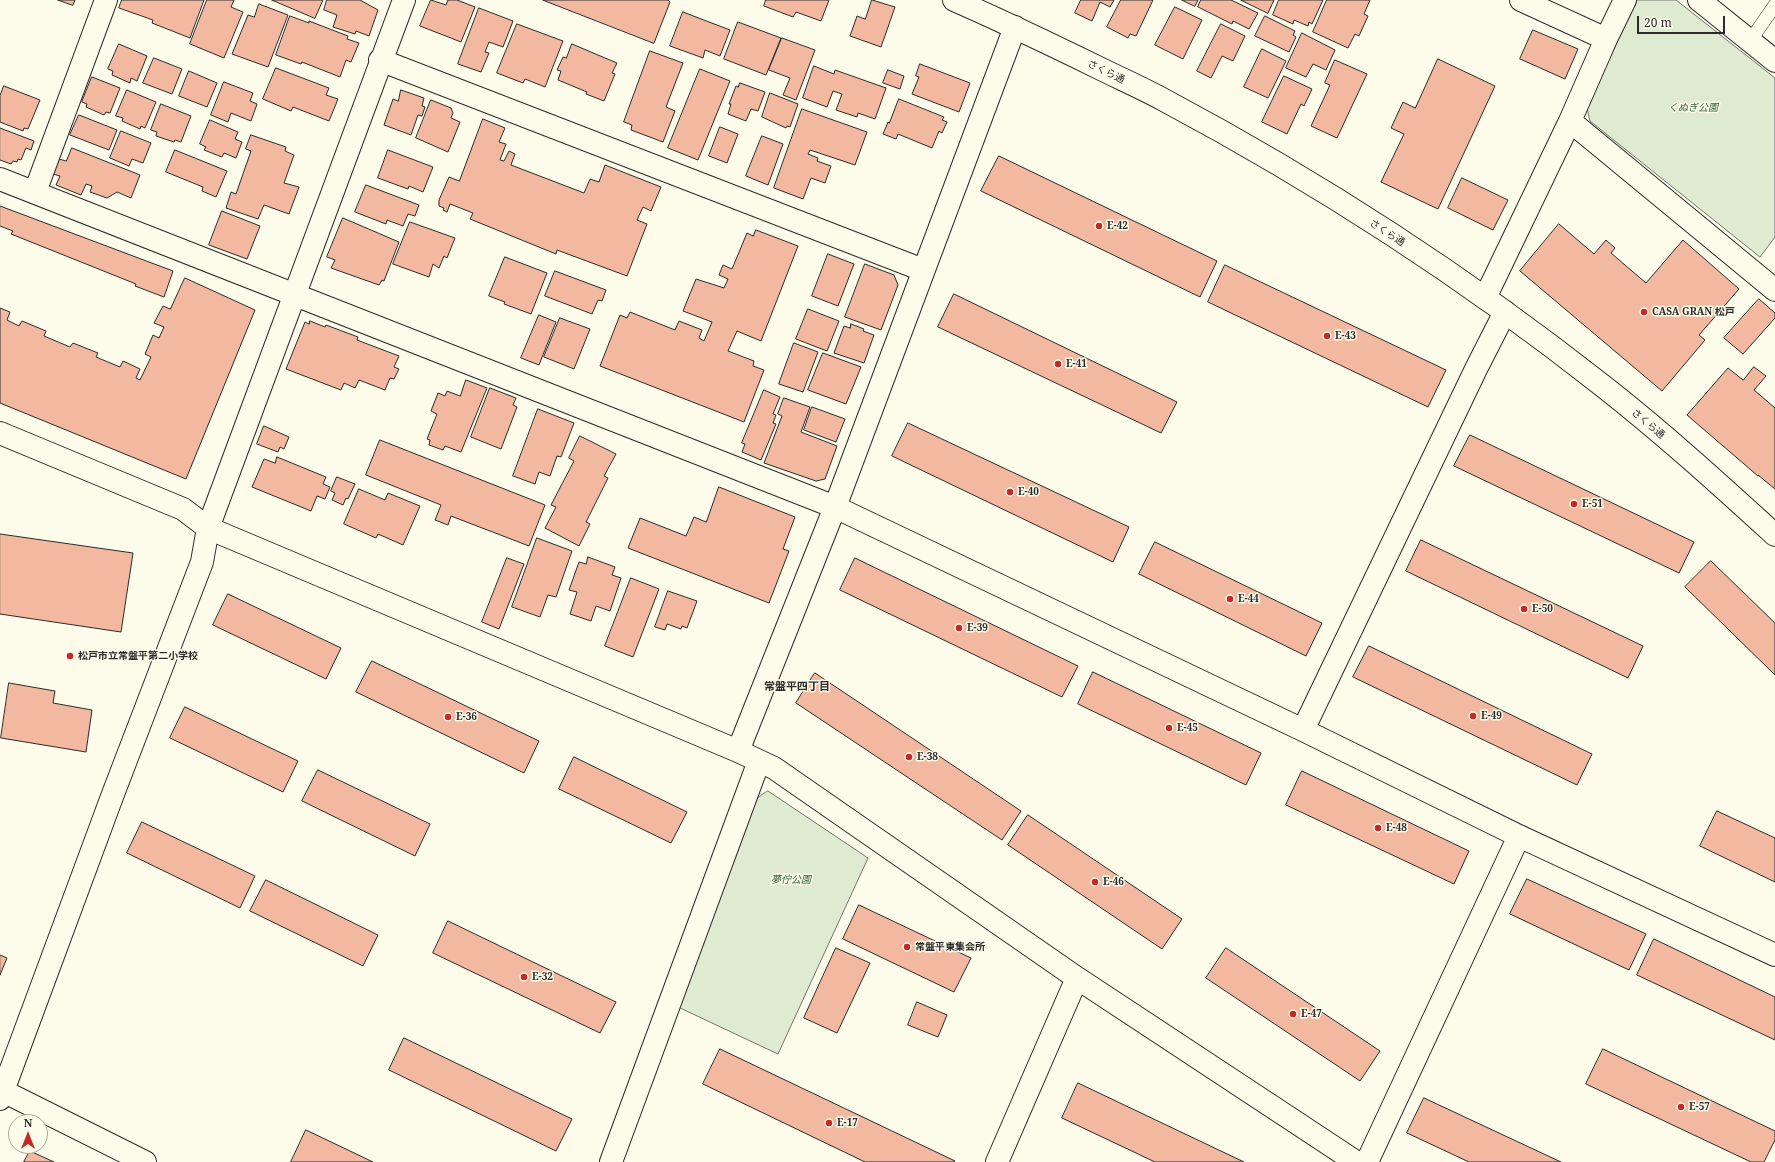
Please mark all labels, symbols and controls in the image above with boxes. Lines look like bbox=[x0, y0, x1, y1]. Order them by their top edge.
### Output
scale bar bbox=[1639, 8, 1727, 34]
text: 20 m bbox=[1644, 14, 1672, 31]
street label: さくら通 bbox=[1085, 58, 1127, 86]
park label: くぬぎ公園 bbox=[1668, 102, 1718, 114]
street label: さくら通 bbox=[1367, 217, 1407, 249]
place label: E-42 bbox=[1107, 220, 1128, 232]
marker: E-42 bbox=[1094, 221, 1104, 231]
place label: CASA GRAN 松戸 bbox=[1652, 306, 1735, 318]
marker: CASA GRAN 松戸 bbox=[1639, 307, 1649, 317]
place label: E-43 bbox=[1335, 330, 1356, 342]
marker: E-43 bbox=[1322, 331, 1332, 341]
place label: E-41 bbox=[1066, 358, 1087, 370]
marker: E-41 bbox=[1053, 359, 1063, 369]
street label: さくら通 bbox=[1629, 407, 1667, 441]
place label: E-40 bbox=[1018, 486, 1039, 498]
marker: E-40 bbox=[1005, 487, 1015, 497]
place label: E-51 bbox=[1582, 498, 1603, 510]
marker: E-51 bbox=[1569, 499, 1579, 509]
place label: E-44 bbox=[1238, 593, 1259, 605]
marker: E-44 bbox=[1225, 594, 1235, 604]
place label: E-50 bbox=[1532, 603, 1553, 615]
marker: E-50 bbox=[1519, 604, 1529, 614]
place label: E-39 bbox=[967, 622, 988, 634]
marker: E-39 bbox=[954, 623, 964, 633]
place label: 松戸市立常盤平第二小学校 bbox=[78, 650, 198, 662]
marker: 松戸市立常盤平第二小学校 bbox=[65, 651, 75, 661]
district label: 常盤平四丁目 bbox=[764, 680, 830, 694]
place label: E-49 bbox=[1481, 710, 1502, 722]
place label: E-36 bbox=[456, 711, 477, 723]
marker: E-49 bbox=[1468, 711, 1478, 721]
marker: E-36 bbox=[443, 712, 453, 722]
place label: E-45 bbox=[1177, 722, 1198, 734]
marker: E-45 bbox=[1164, 723, 1174, 733]
place label: E-38 bbox=[917, 751, 938, 763]
marker: E-38 bbox=[904, 752, 914, 762]
place label: E-48 bbox=[1386, 822, 1407, 834]
marker: E-48 bbox=[1373, 823, 1383, 833]
park label: 夢佇公園 bbox=[771, 874, 811, 886]
place label: E-46 bbox=[1103, 876, 1124, 888]
marker: E-46 bbox=[1090, 877, 1100, 887]
place label: 常盤平東集会所 bbox=[915, 941, 985, 953]
marker: 常盤平東集会所 bbox=[902, 942, 912, 952]
place label: E-32 bbox=[532, 971, 553, 983]
marker: E-32 bbox=[519, 972, 529, 982]
place label: E-47 bbox=[1301, 1008, 1322, 1020]
marker: E-47 bbox=[1288, 1009, 1298, 1019]
place label: E-57 bbox=[1689, 1101, 1710, 1113]
marker: E-57 bbox=[1676, 1102, 1686, 1112]
north arrow bbox=[8, 1114, 48, 1154]
text: N bbox=[24, 1115, 32, 1130]
place label: E-17 bbox=[837, 1117, 858, 1129]
marker: E-17 bbox=[824, 1118, 834, 1128]

